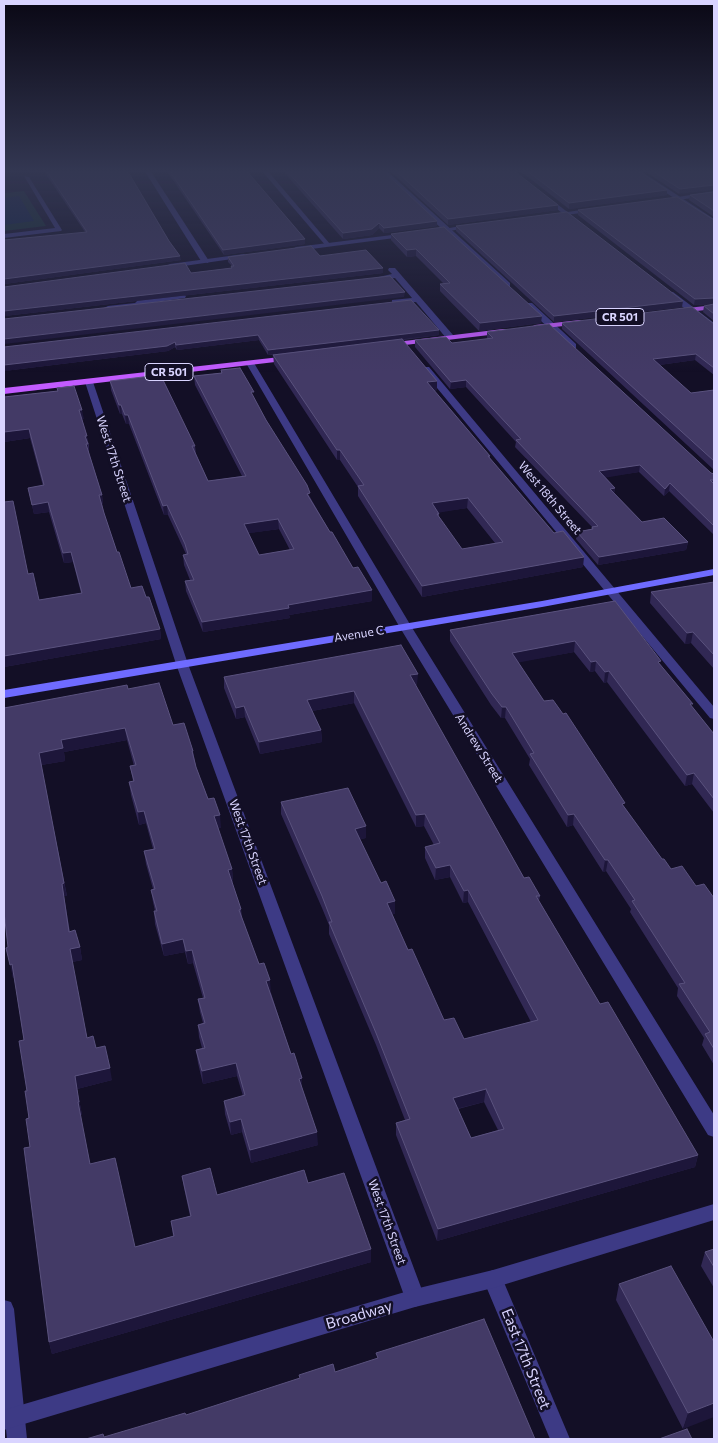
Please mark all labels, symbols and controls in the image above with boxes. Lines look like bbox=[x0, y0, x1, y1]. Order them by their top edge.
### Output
road number: CR 501 bbox=[596, 308, 644, 326]
road number: CR 501 bbox=[145, 364, 193, 381]
street label: West 17th Street bbox=[93, 414, 135, 504]
street label: West 18th Street bbox=[515, 459, 585, 537]
street label: Avenue C bbox=[333, 623, 385, 645]
street label: Andrew Street bbox=[452, 711, 506, 785]
street label: West 17th Street bbox=[226, 797, 270, 887]
street label: West 17th Street bbox=[365, 1177, 409, 1267]
street label: Broadway bbox=[324, 1297, 394, 1333]
street label: East 17th Street bbox=[498, 1306, 554, 1412]

